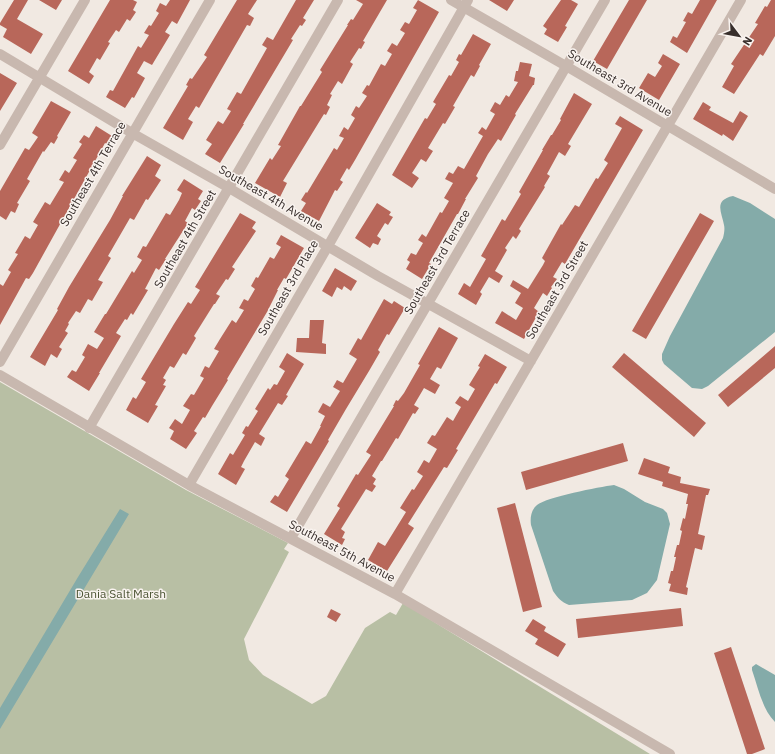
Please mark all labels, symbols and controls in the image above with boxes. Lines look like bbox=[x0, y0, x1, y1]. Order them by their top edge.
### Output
north arrow bbox=[719, 16, 759, 56]
text: N bbox=[739, 34, 756, 48]
street label: Southeast 3rd Avenue bbox=[566, 46, 675, 120]
street label: Southeast 4th Terrace bbox=[56, 118, 129, 229]
street label: Southeast 4th Avenue bbox=[216, 161, 327, 234]
street label: Southeast 4th Street bbox=[150, 187, 219, 291]
street label: Southeast 3rd Terrace bbox=[400, 206, 473, 317]
street label: Southeast 3rd Place bbox=[254, 237, 321, 338]
street label: Southeast 3rd Street bbox=[522, 238, 591, 342]
street label: Southeast 5th Avenue bbox=[286, 516, 398, 585]
park label: Dania Salt Marsh bbox=[76, 586, 166, 601]

